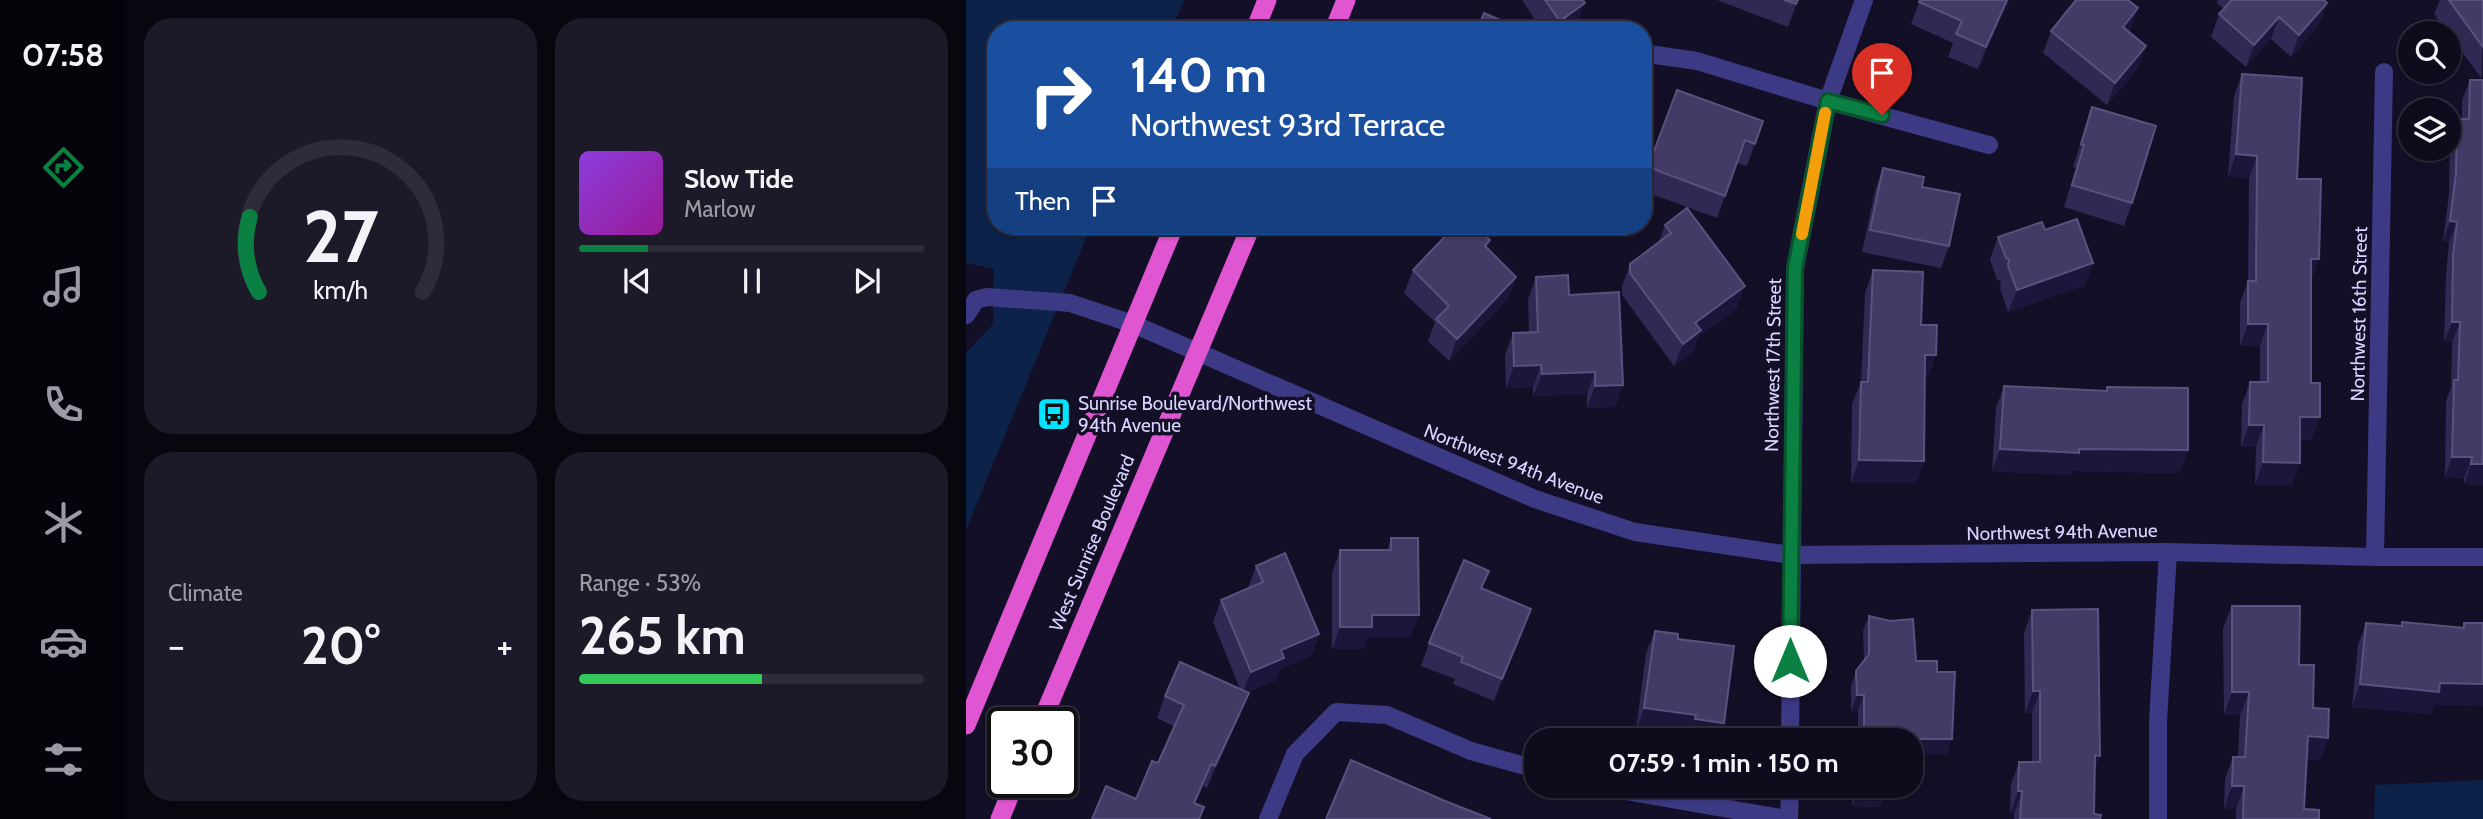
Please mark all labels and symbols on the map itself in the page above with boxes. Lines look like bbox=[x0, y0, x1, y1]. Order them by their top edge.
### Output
pin bbox=[1852, 43, 1912, 115]
street label: Northwest 16th Street bbox=[2346, 226, 2372, 402]
street label: Northwest 17th Street bbox=[1760, 277, 1786, 452]
place label: Sunrise Boulevard/Northwest 94th Avenue bbox=[1078, 392, 1312, 437]
bus stop icon: Sunrise Boulevard/Northwest 94th Avenue bbox=[1035, 395, 1073, 433]
street label: Northwest 94th Avenue bbox=[1421, 419, 1608, 509]
street label: West Sunrise Boulevard bbox=[1044, 451, 1140, 635]
street label: Northwest 94th Avenue bbox=[1966, 519, 2158, 545]
position arrow bbox=[1753, 624, 1827, 698]
speed limit sign: 30 bbox=[987, 707, 1078, 798]

